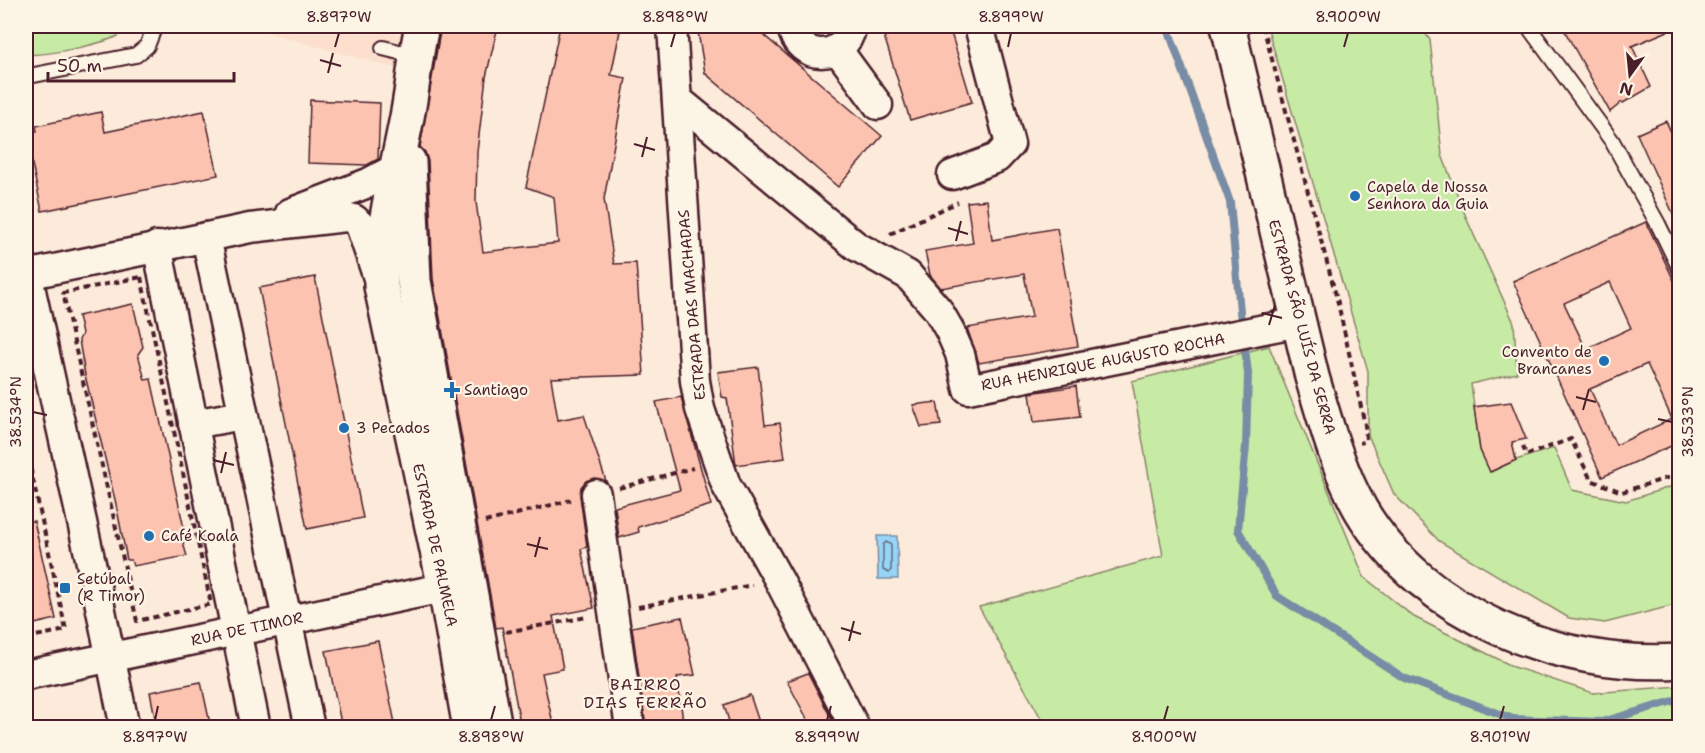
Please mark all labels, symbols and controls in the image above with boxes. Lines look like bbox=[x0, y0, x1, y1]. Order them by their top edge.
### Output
text: 8.897°W bbox=[306, 7, 372, 27]
text: 8.898°W bbox=[642, 7, 708, 27]
text: 8.899°W bbox=[978, 7, 1044, 27]
text: 8.900°W bbox=[1315, 7, 1381, 27]
scale bar bbox=[48, 45, 234, 83]
north arrow bbox=[1600, 45, 1660, 105]
text: 50 m bbox=[57, 54, 102, 78]
text: N bbox=[1617, 77, 1635, 101]
place label: Capela de Nossa Senhora da Guia bbox=[1367, 177, 1489, 214]
marker: Capela de Nossa Senhora da Guia bbox=[1348, 189, 1362, 203]
street label: ESTRADA DAS MACHADAS bbox=[674, 209, 710, 401]
street label: ESTRADA SÃO LUÍS DA SERRA bbox=[1264, 217, 1342, 437]
street label: RUA HENRIQUE AUGUSTO ROCHA bbox=[979, 328, 1227, 395]
place label: Convento de Brancanes bbox=[1502, 342, 1592, 379]
marker: Convento de Brancanes bbox=[1597, 354, 1611, 368]
text: 38.534°N bbox=[6, 376, 26, 448]
place label: Santiago bbox=[464, 380, 528, 400]
marker: Santiago bbox=[445, 383, 459, 397]
text: 38.533°N bbox=[1678, 386, 1698, 458]
place label: 3 Pecados bbox=[356, 418, 430, 438]
marker: 3 Pecados bbox=[337, 421, 351, 435]
street label: ESTRADA DE PALMELA bbox=[408, 462, 462, 629]
place label: Café Koala bbox=[161, 526, 239, 546]
marker: Café Koala bbox=[142, 529, 156, 543]
place label: Setúbal (R Timor) bbox=[77, 569, 145, 606]
marker: Setúbal (R Timor) bbox=[58, 581, 72, 595]
street label: RUA DE TIMOR bbox=[189, 607, 305, 651]
district label: BAIRRO DIAS FERRÃO bbox=[584, 674, 708, 713]
text: 8.897°W bbox=[122, 727, 188, 747]
text: 8.898°W bbox=[458, 727, 524, 747]
text: 8.899°W bbox=[794, 727, 860, 747]
text: 8.900°W bbox=[1131, 727, 1197, 747]
text: 8.901°W bbox=[1469, 727, 1531, 747]

